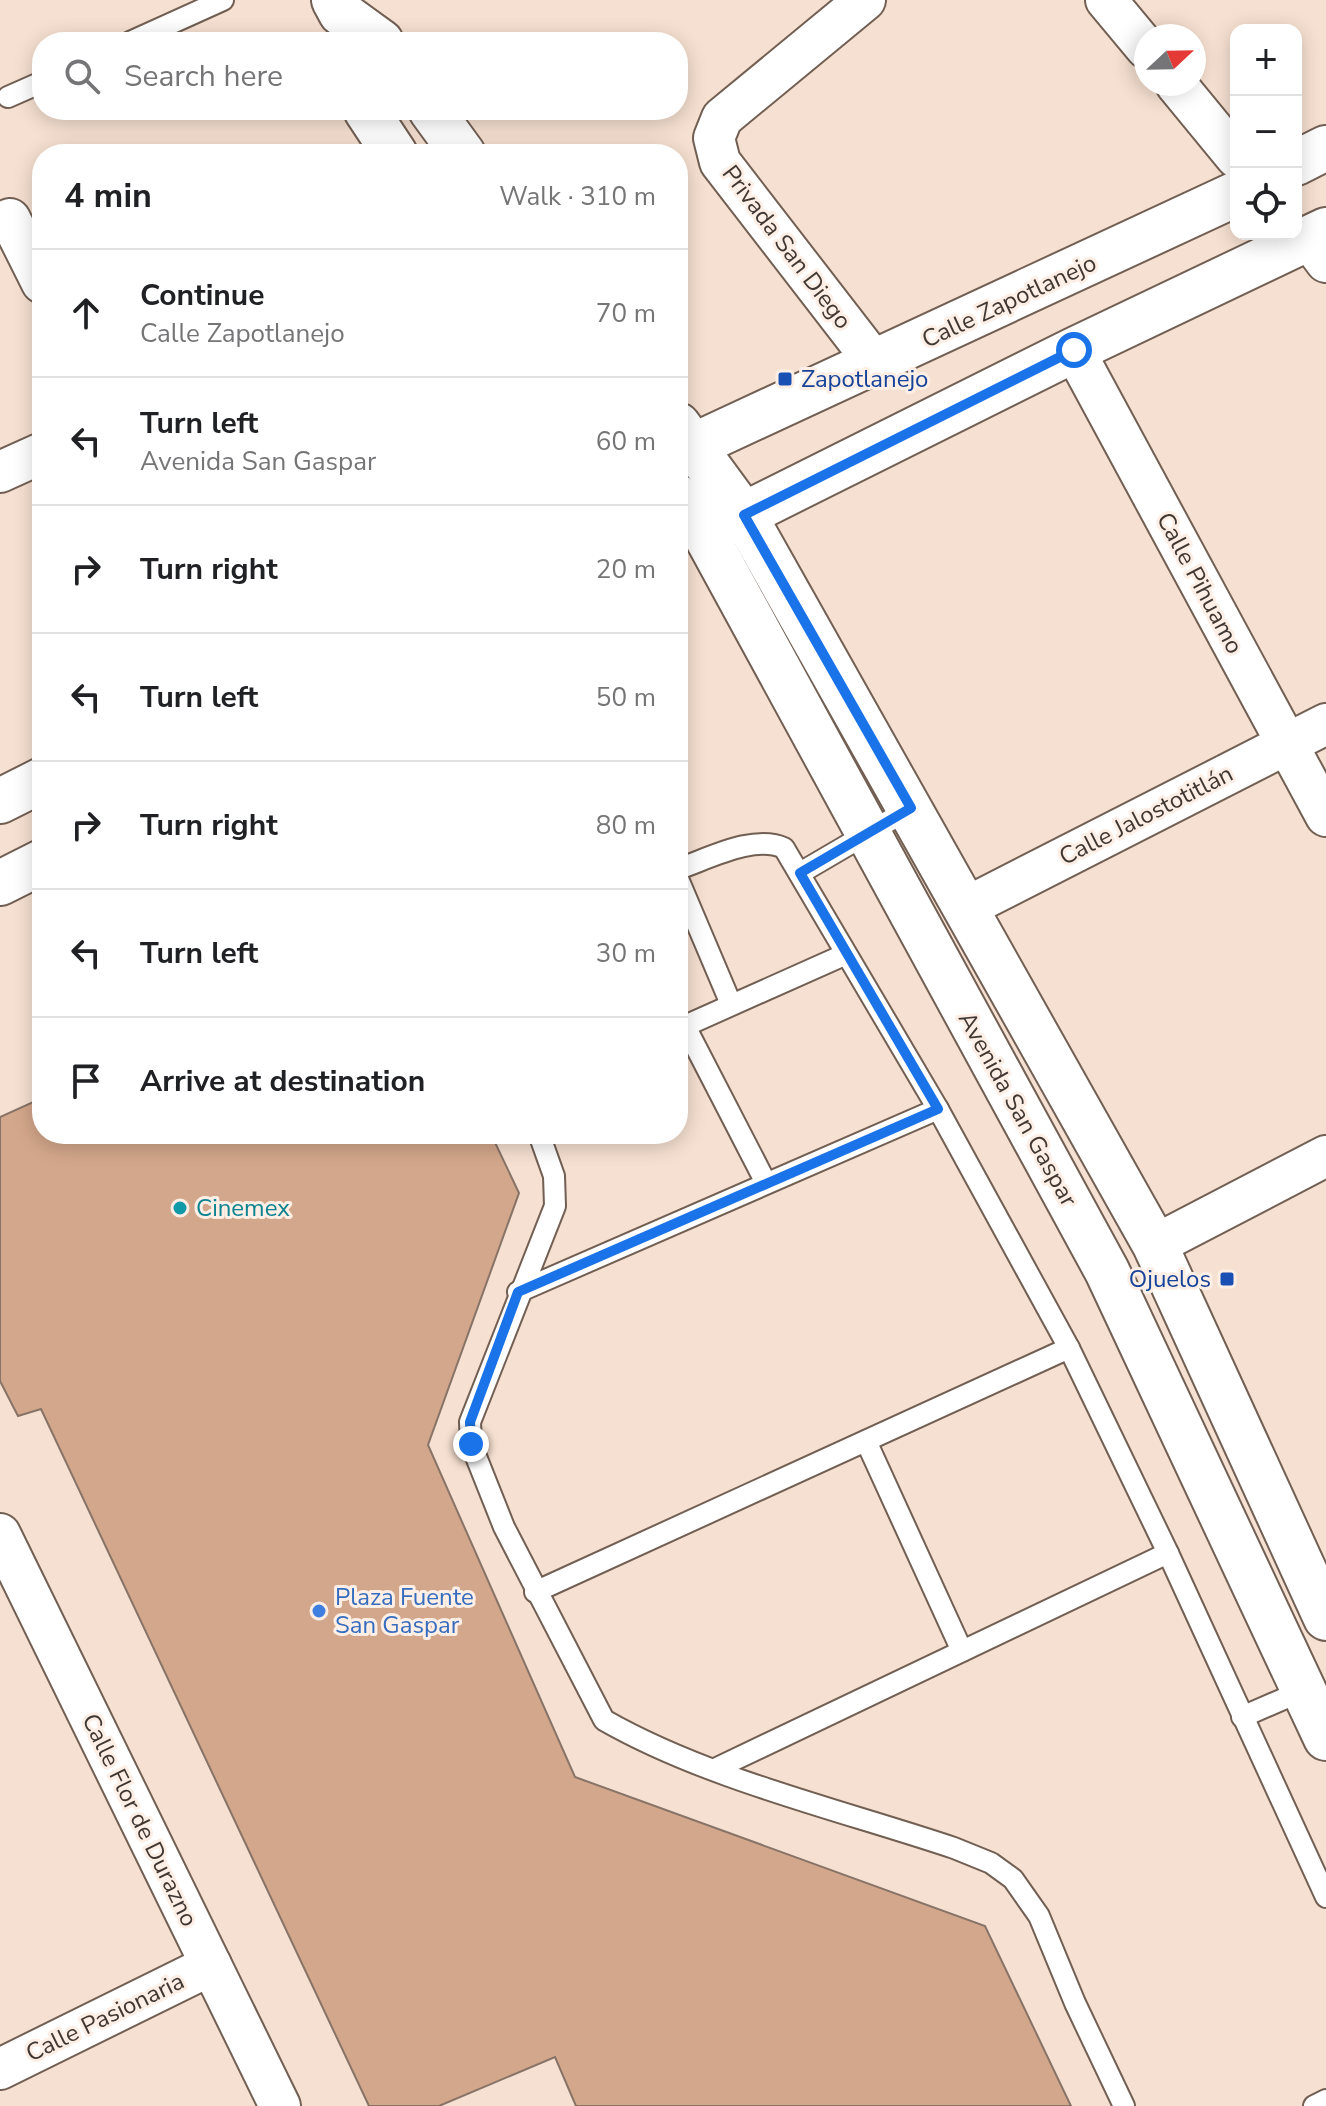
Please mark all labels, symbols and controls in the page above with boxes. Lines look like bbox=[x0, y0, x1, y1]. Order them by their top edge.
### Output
north arrow bbox=[1134, 24, 1206, 96]
map controls bbox=[1230, 24, 1302, 240]
button: + bbox=[1230, 24, 1302, 96]
search box bbox=[32, 32, 688, 120]
icon: search bbox=[60, 54, 104, 98]
text: Search here bbox=[124, 56, 283, 97]
button: − bbox=[1230, 96, 1302, 168]
street label: Privada San Diego bbox=[715, 158, 859, 336]
button: locate bbox=[1230, 168, 1302, 240]
text: 4 min bbox=[64, 173, 152, 219]
text: Walk · 310 m bbox=[499, 179, 656, 214]
street label: Calle Zapotlanejo bbox=[917, 247, 1101, 355]
text: Continue bbox=[140, 275, 265, 316]
icon: ahead bbox=[64, 291, 108, 335]
text: 70 m bbox=[596, 296, 656, 331]
text: Calle Zapotlanejo bbox=[140, 316, 345, 351]
route start bbox=[1056, 332, 1092, 368]
place label: Zapotlanejo bbox=[801, 363, 928, 395]
marker: Zapotlanejo bbox=[776, 370, 794, 388]
text: Turn left bbox=[140, 403, 258, 444]
icon: left bbox=[64, 419, 108, 463]
text: 60 m bbox=[596, 424, 656, 459]
text: Avenida San Gaspar bbox=[140, 444, 376, 479]
street label: Calle Pihuamo bbox=[1149, 507, 1251, 659]
icon: right bbox=[64, 547, 108, 591]
text: Turn right bbox=[140, 549, 278, 590]
text: 20 m bbox=[596, 552, 656, 587]
icon: left bbox=[64, 675, 108, 719]
text: Turn left bbox=[140, 677, 258, 718]
text: 50 m bbox=[596, 680, 656, 715]
street label: Calle Jalostotitlán bbox=[1054, 757, 1238, 873]
icon: right bbox=[64, 803, 108, 847]
text: Turn right bbox=[140, 805, 278, 846]
text: 80 m bbox=[596, 808, 656, 843]
icon: left bbox=[64, 931, 108, 975]
text: Turn left bbox=[140, 933, 258, 974]
text: 30 m bbox=[596, 936, 656, 971]
street label: Avenida San Gaspar bbox=[951, 1006, 1085, 1213]
icon: arrive bbox=[64, 1059, 108, 1103]
text: Arrive at destination bbox=[140, 1061, 425, 1102]
place label: Cinemex bbox=[196, 1192, 290, 1224]
marker: Cinemex bbox=[171, 1199, 189, 1217]
place label: Ojuelos bbox=[1129, 1263, 1211, 1295]
marker: Ojuelos bbox=[1218, 1270, 1236, 1288]
route end bbox=[453, 1426, 489, 1462]
place label: Plaza Fuente San Gaspar bbox=[335, 1581, 474, 1641]
marker: Plaza Fuente San Gaspar bbox=[310, 1602, 328, 1620]
street label: Calle Flor de Durazno bbox=[74, 1708, 206, 1932]
street label: Calle Pasionaria bbox=[20, 1965, 190, 2069]

